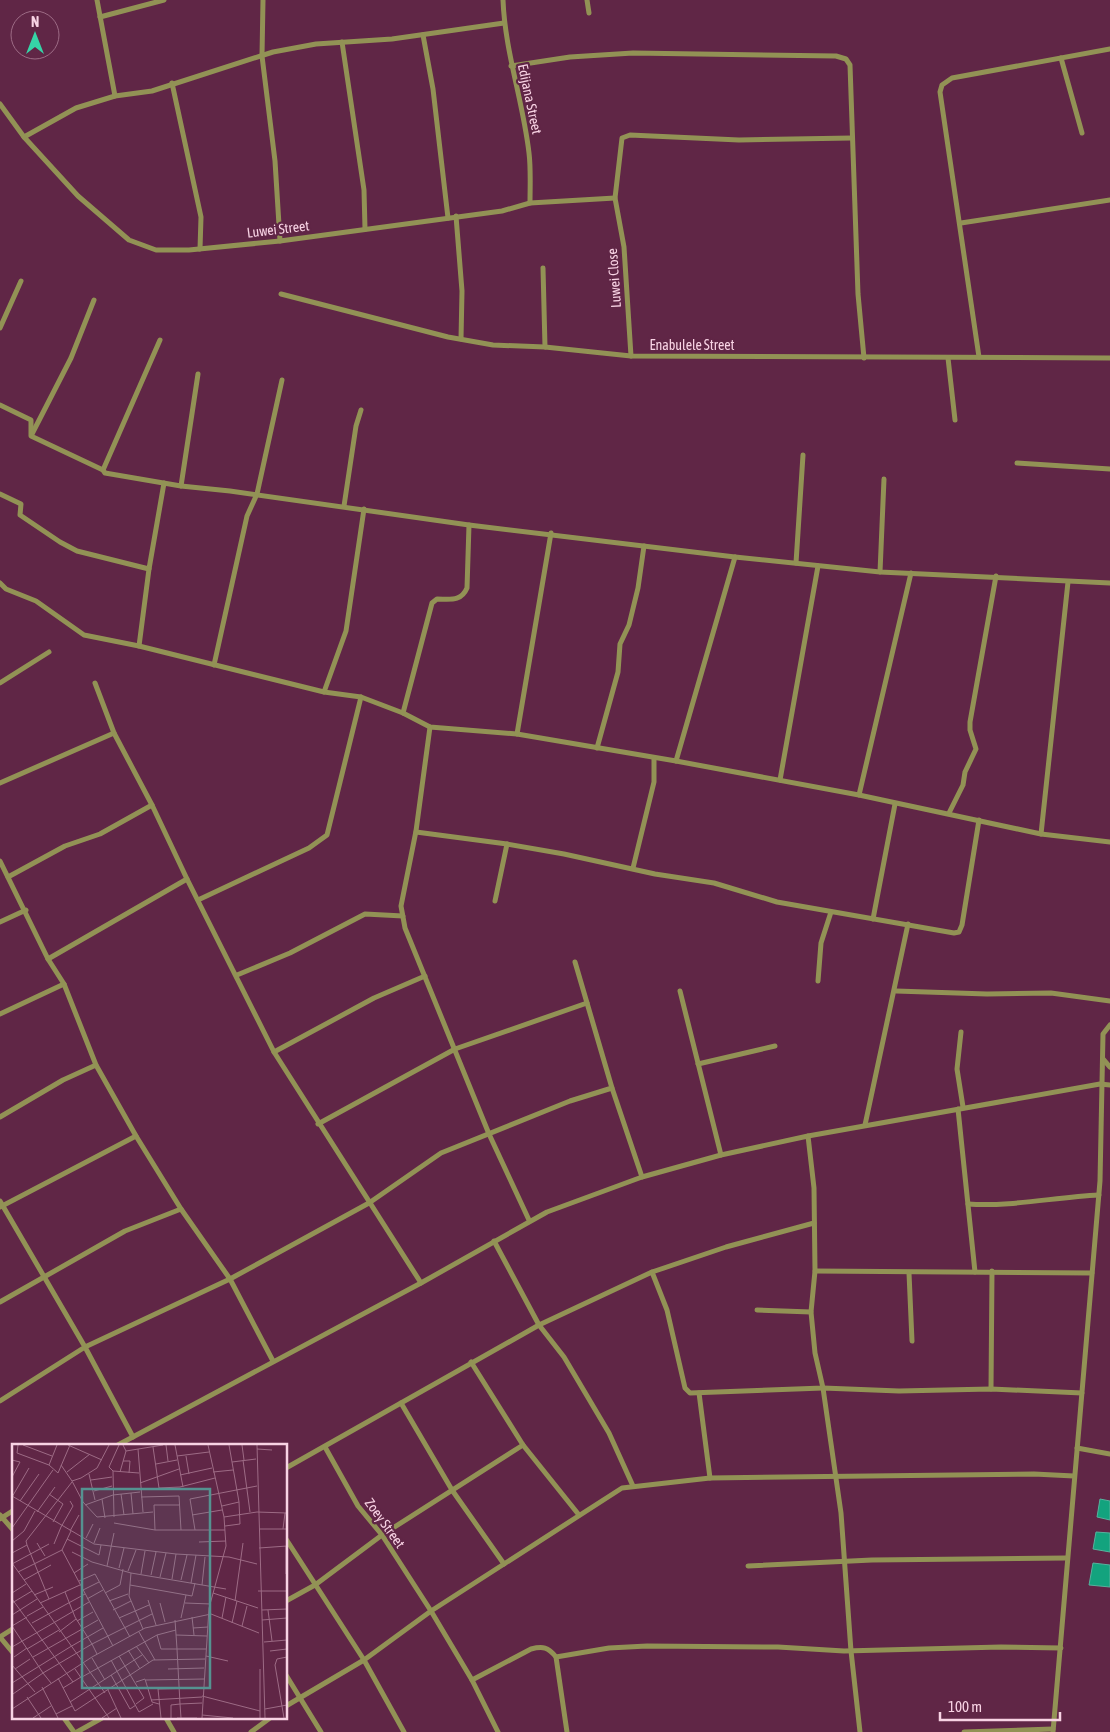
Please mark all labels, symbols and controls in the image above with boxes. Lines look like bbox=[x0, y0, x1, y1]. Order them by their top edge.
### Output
north arrow bbox=[10, 10, 60, 60]
text: N bbox=[31, 14, 39, 30]
street label: Edijana Street bbox=[515, 62, 545, 136]
street label: Luwei Street bbox=[246, 217, 310, 241]
street label: Luwei Close bbox=[604, 248, 624, 308]
street label: Enabulele Street bbox=[649, 337, 735, 353]
inset map bbox=[12, 1444, 288, 1720]
street label: Zoey Street bbox=[362, 1495, 408, 1551]
scale bar bbox=[940, 1690, 1060, 1722]
text: 100 m bbox=[948, 1698, 982, 1715]

